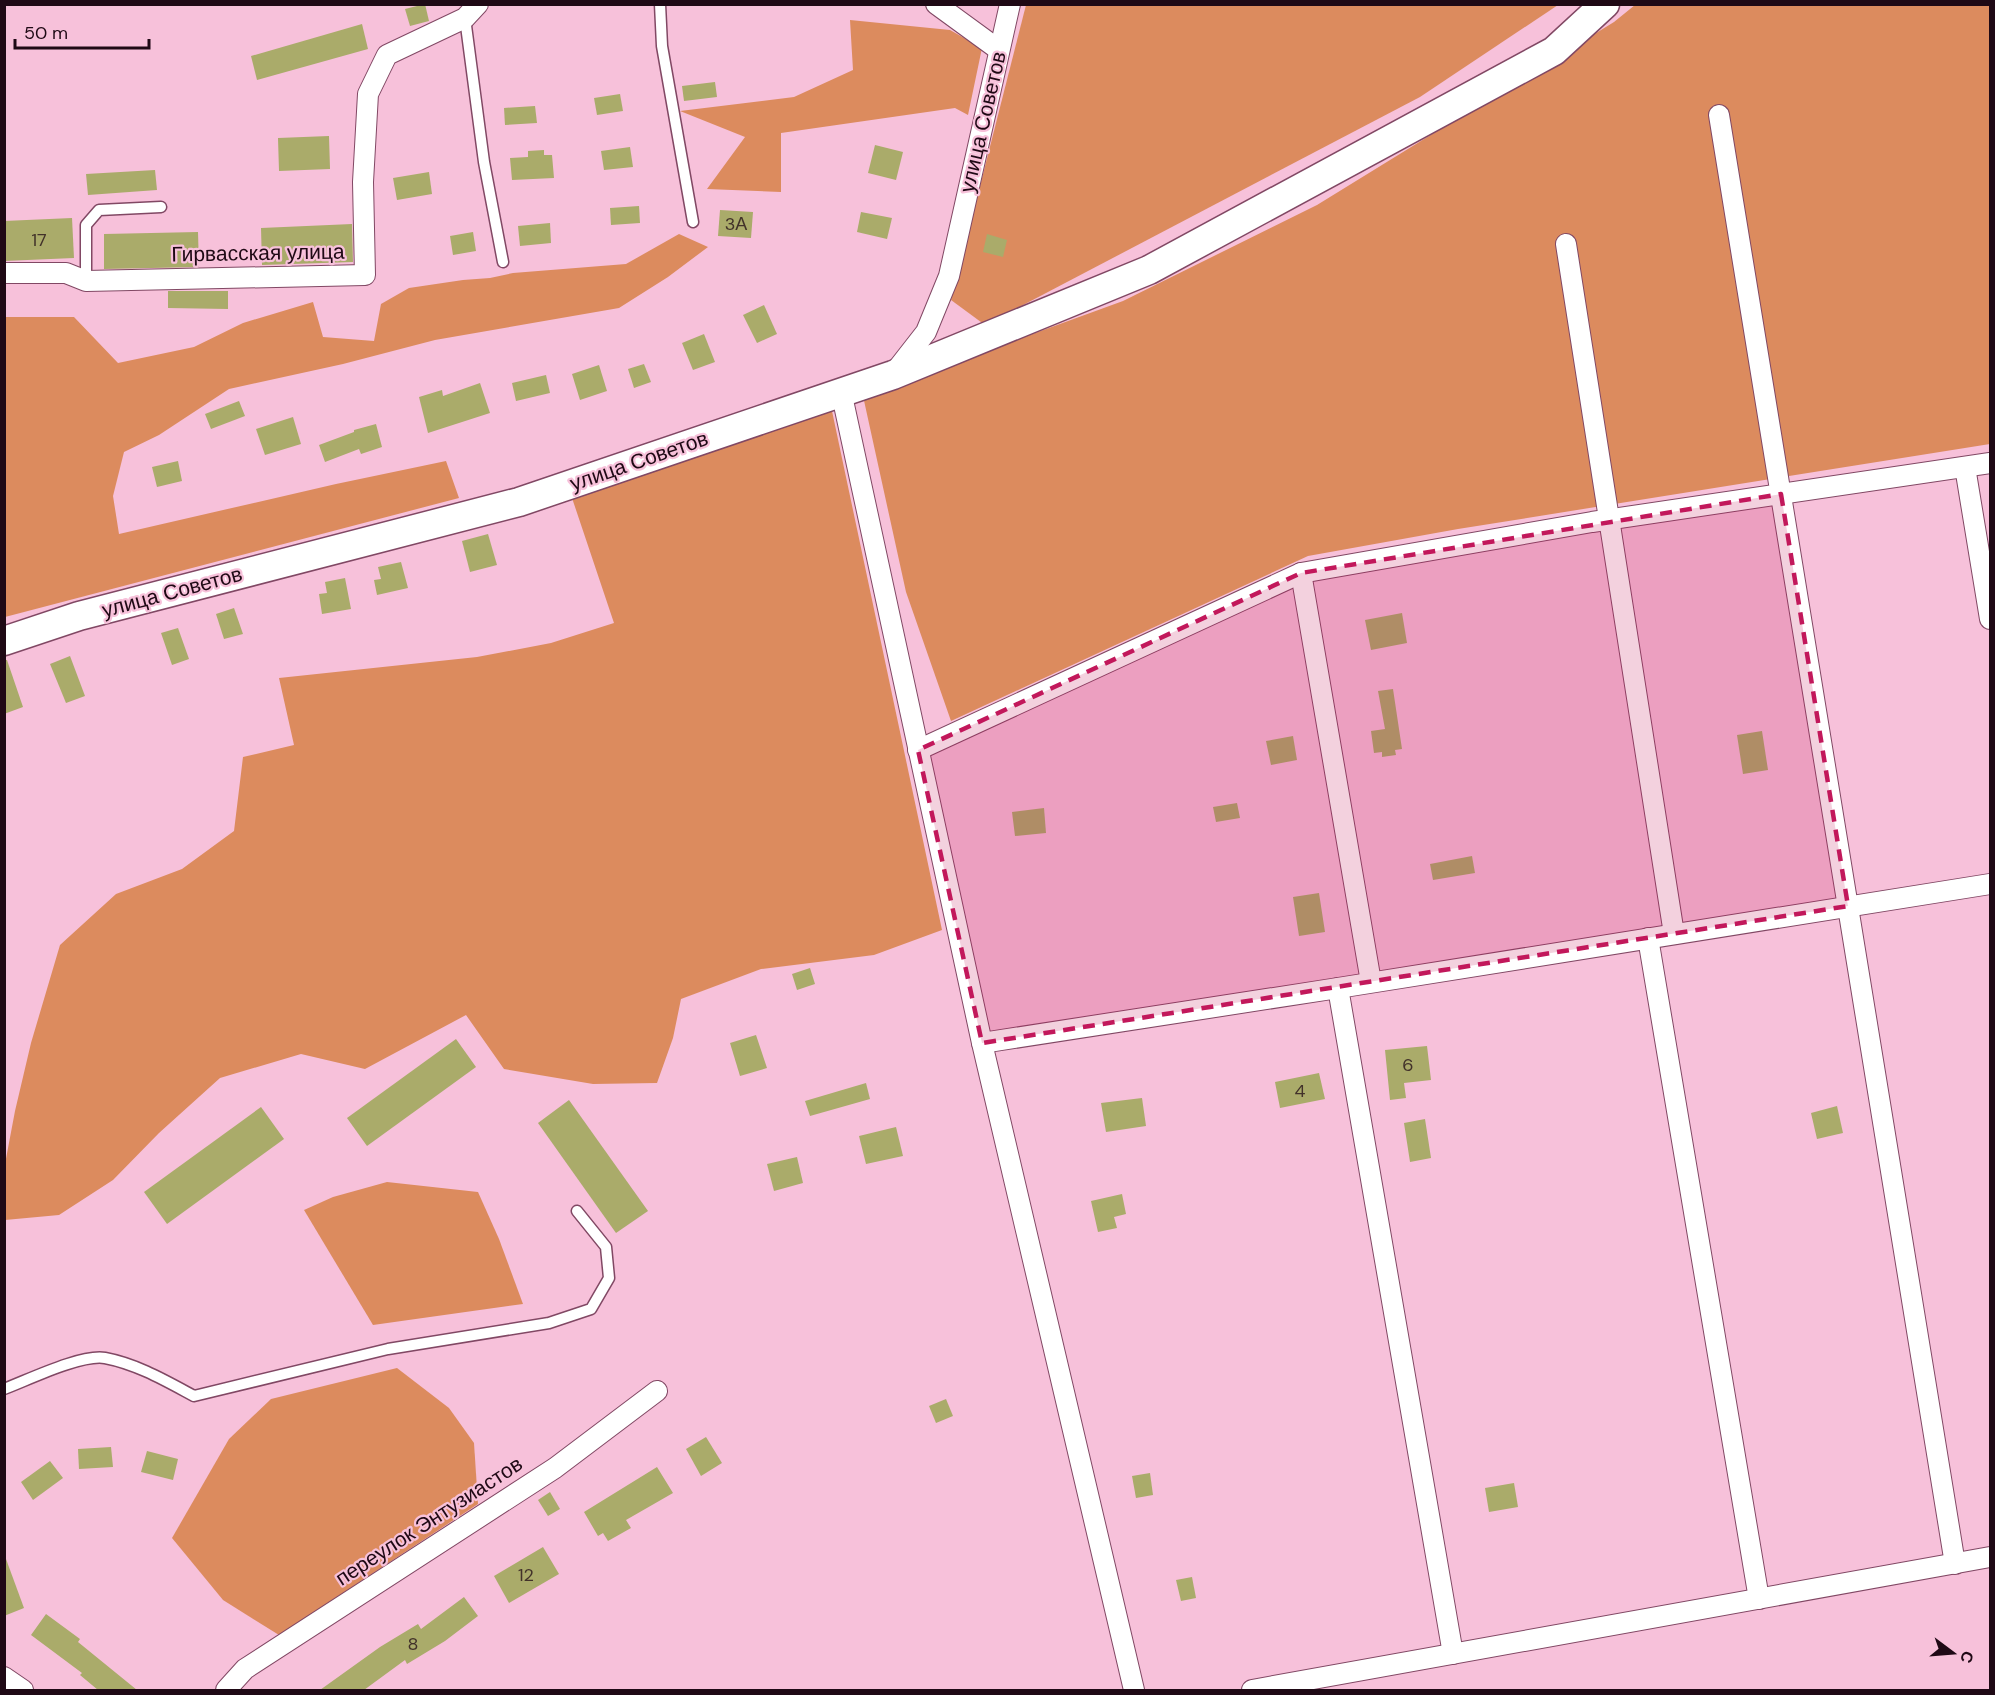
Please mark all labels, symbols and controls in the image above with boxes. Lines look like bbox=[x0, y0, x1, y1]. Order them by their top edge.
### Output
scale bar bbox=[15, 12, 148, 50]
text: 50 m bbox=[24, 21, 68, 45]
street label: улица Советов bbox=[953, 49, 1013, 195]
house number: 3А bbox=[725, 212, 747, 236]
house number: 17 bbox=[31, 228, 47, 252]
street label: Гирвасская улица bbox=[171, 237, 345, 269]
street label: улица Советов bbox=[566, 424, 712, 498]
street label: улица Советов bbox=[99, 560, 245, 624]
house number: 6 bbox=[1402, 1053, 1414, 1077]
house number: 4 bbox=[1295, 1079, 1306, 1103]
street label: переулок Энтузиастов bbox=[330, 1450, 528, 1592]
house number: 12 bbox=[518, 1563, 534, 1587]
north arrow bbox=[1923, 1623, 1983, 1683]
house number: 8 bbox=[408, 1632, 418, 1656]
text: С bbox=[1955, 1649, 1979, 1666]

